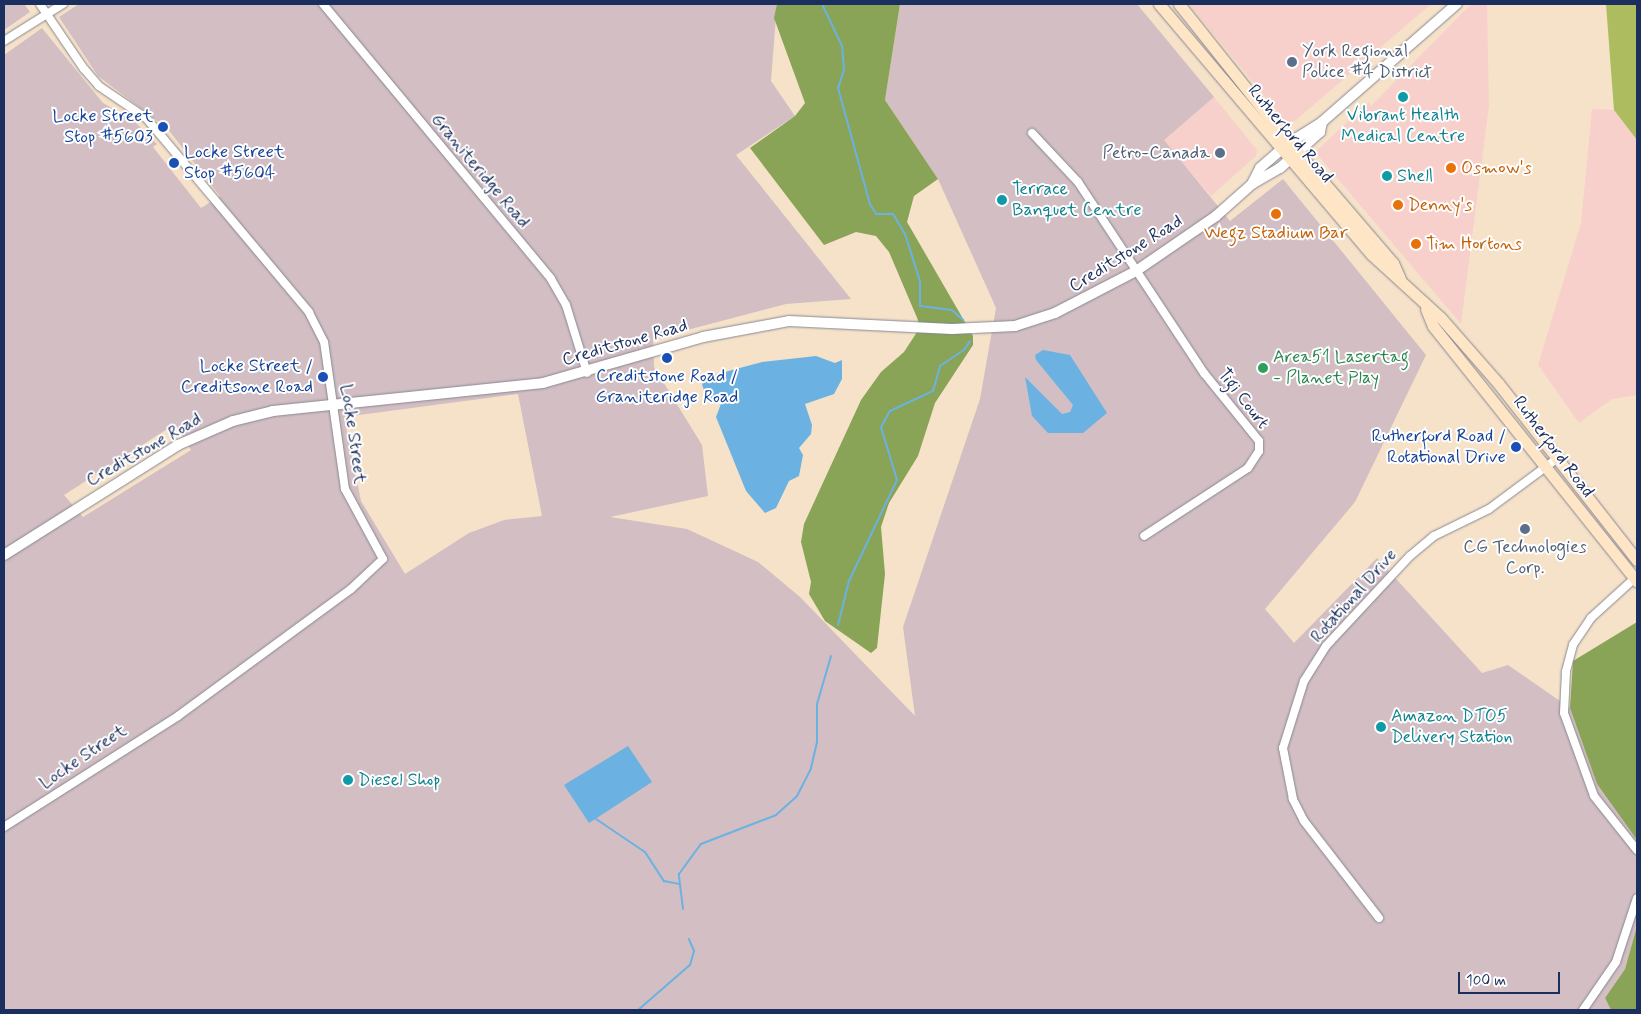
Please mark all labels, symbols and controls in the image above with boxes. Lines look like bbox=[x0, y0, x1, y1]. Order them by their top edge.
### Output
place label: York Regional Police #4 District bbox=[1302, 41, 1432, 84]
marker: York Regional Police #4 District bbox=[1286, 56, 1298, 68]
street label: Rutherford Road bbox=[1243, 81, 1337, 187]
marker: Vibrant Health Medical Centre bbox=[1397, 91, 1409, 103]
place label: Vibrant Health Medical Centre bbox=[1343, 105, 1463, 148]
place label: Locke Street Stop #5603 bbox=[53, 106, 153, 148]
street label: Graniteridge Road bbox=[426, 109, 534, 233]
marker: Locke Street Stop #5603 bbox=[157, 121, 169, 133]
place label: Locke Street Stop #5604 bbox=[184, 142, 284, 184]
place label: Petro-Canada bbox=[1103, 142, 1210, 164]
marker: Petro-Canada bbox=[1214, 147, 1226, 159]
marker: Locke Street Stop #5604 bbox=[168, 157, 180, 169]
place label: Osmow's bbox=[1461, 157, 1532, 179]
marker: Osmow's bbox=[1445, 162, 1457, 174]
place label: Shell bbox=[1397, 165, 1433, 187]
marker: Shell bbox=[1381, 170, 1393, 182]
place label: Terrace Banquet Centre bbox=[1012, 179, 1138, 222]
marker: Terrace Banquet Centre bbox=[996, 194, 1008, 206]
place label: Denny's bbox=[1408, 194, 1472, 216]
marker: Denny's bbox=[1392, 199, 1404, 211]
marker: Wegz Stadium Bar bbox=[1270, 208, 1282, 220]
street label: Creditstone Road bbox=[1065, 210, 1187, 298]
place label: Wegz Stadium Bar bbox=[1204, 222, 1348, 244]
place label: Tim Hortons bbox=[1426, 233, 1519, 255]
marker: Tim Hortons bbox=[1410, 238, 1422, 250]
street label: Creditstone Road bbox=[560, 315, 690, 371]
place label: Area51 Lasertag - Planet Play bbox=[1273, 347, 1409, 389]
marker: Creditstone Road / Graniteridge Road bbox=[661, 352, 673, 364]
place label: Locke Street / Creditsone Road bbox=[182, 356, 313, 398]
marker: Area51 Lasertag - Planet Play bbox=[1257, 362, 1269, 374]
street label: Tigi Court bbox=[1212, 364, 1274, 434]
place label: Creditstone Road / Graniteridge Road bbox=[595, 366, 739, 408]
marker: Locke Street / Creditsone Road bbox=[317, 371, 329, 383]
street label: Locke Street bbox=[335, 383, 371, 485]
street label: Rutherford Road bbox=[1508, 392, 1598, 502]
street label: Creditstone Road bbox=[82, 408, 206, 492]
place label: Rutherford Road / Rotational Drive bbox=[1373, 426, 1506, 468]
marker: Rutherford Road / Rotational Drive bbox=[1510, 441, 1522, 453]
marker: CG Technologies Corp. bbox=[1519, 523, 1531, 535]
place label: CG Technologies Corp. bbox=[1464, 537, 1586, 580]
street label: Rotational Drive bbox=[1307, 545, 1401, 647]
place label: Amazon DTO5 Delivery Station bbox=[1391, 706, 1513, 749]
street label: Locke Street bbox=[35, 720, 131, 794]
marker: Amazon DTO5 Delivery Station bbox=[1375, 721, 1387, 733]
place label: Diesel Shop bbox=[358, 769, 441, 791]
marker: Diesel Shop bbox=[342, 774, 354, 786]
scale bar bbox=[1461, 962, 1564, 994]
text: 100 m bbox=[1466, 971, 1506, 991]

